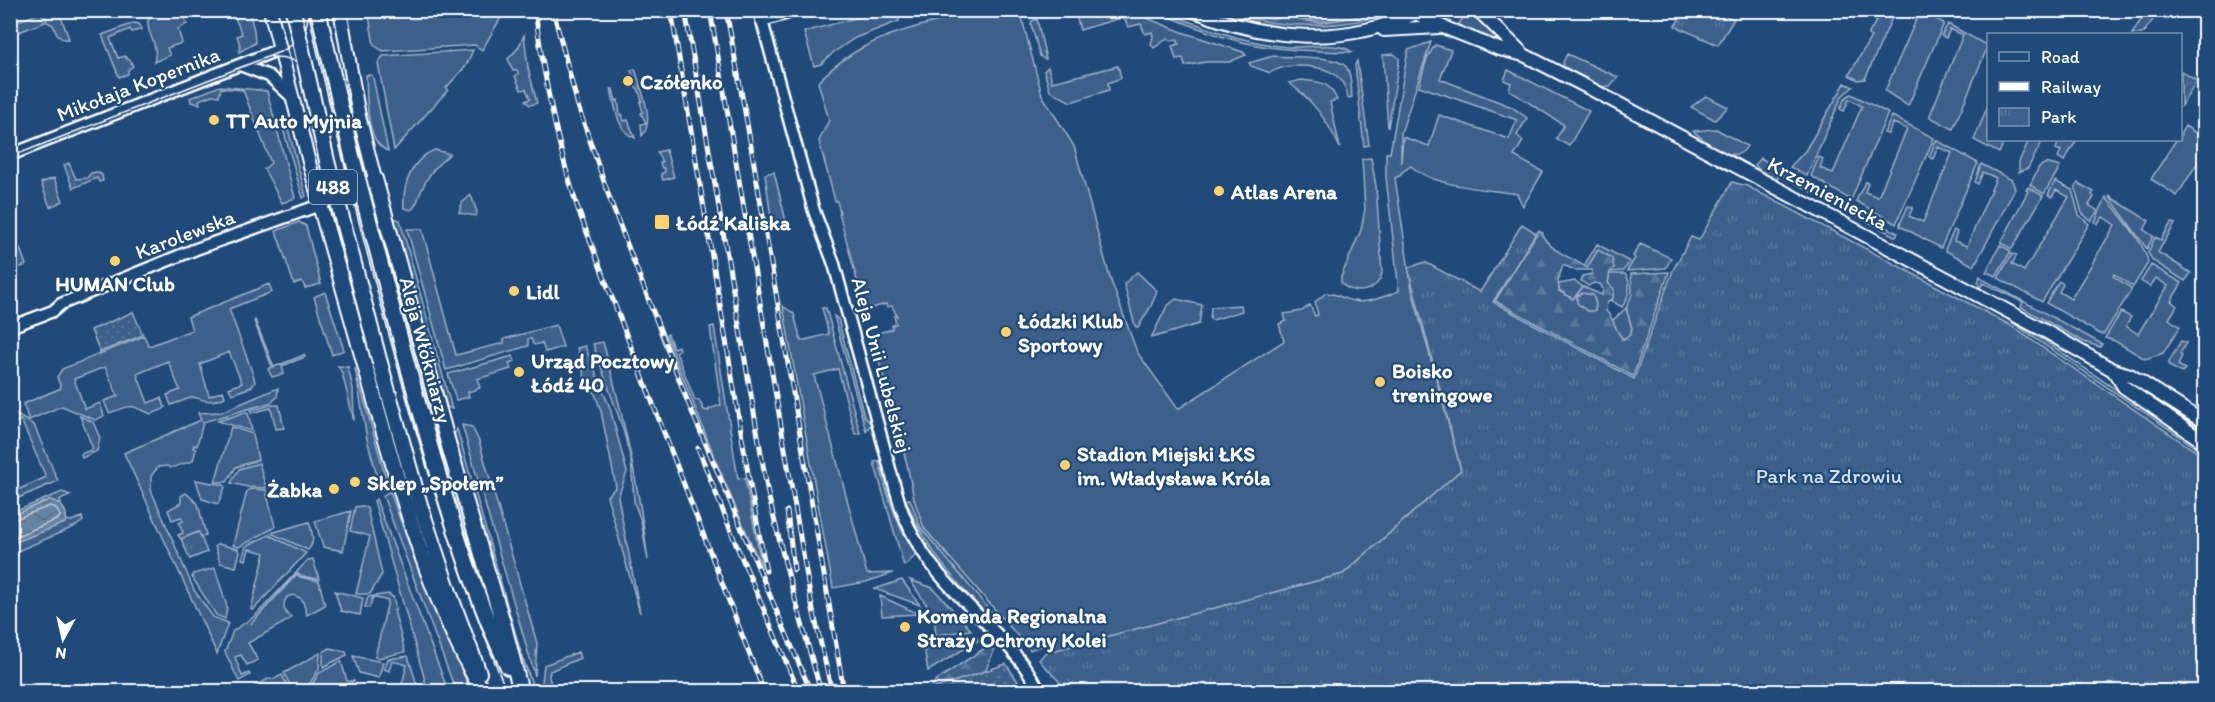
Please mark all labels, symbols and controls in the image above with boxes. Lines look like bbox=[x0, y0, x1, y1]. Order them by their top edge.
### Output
legend bbox=[1987, 33, 2182, 141]
street label: Mikołaja Kopernika bbox=[53, 41, 223, 127]
text: Road bbox=[2041, 46, 2080, 68]
place label: Czółenko bbox=[640, 69, 723, 94]
marker: Czółenko bbox=[621, 74, 635, 88]
text: Railway bbox=[2041, 76, 2102, 98]
text: Park bbox=[2041, 106, 2076, 128]
place label: TT Auto Myjnia bbox=[225, 108, 363, 134]
marker: TT Auto Myjnia bbox=[207, 113, 221, 127]
street label: Krzemieniecka bbox=[1763, 151, 1893, 235]
road number: 488 bbox=[309, 170, 357, 204]
place label: Atlas Arena bbox=[1230, 179, 1338, 204]
marker: Atlas Arena bbox=[1212, 184, 1226, 198]
street label: Karolewska bbox=[132, 204, 238, 264]
place label: Łódź Kaliska bbox=[675, 210, 792, 235]
marker: Łódź Kaliska bbox=[653, 213, 671, 231]
marker: HUMAN Club bbox=[108, 254, 122, 268]
place label: HUMAN Club bbox=[55, 271, 175, 296]
street label: Aleja Włókniarzy bbox=[394, 274, 458, 426]
street label: Aleja Unii Lubelskiej bbox=[847, 274, 917, 456]
place label: Lidl bbox=[526, 279, 561, 304]
marker: Lidl bbox=[507, 284, 521, 298]
place label: Łódzki Klub Sportowy bbox=[1017, 308, 1124, 358]
marker: Łódzki Klub Sportowy bbox=[999, 325, 1013, 339]
place label: Urząd Pocztowy Łódź 40 bbox=[530, 348, 674, 397]
place label: Boisko treningowe bbox=[1392, 358, 1493, 408]
marker: Urząd Pocztowy Łódź 40 bbox=[512, 365, 526, 379]
marker: Boisko treningowe bbox=[1373, 375, 1387, 389]
place label: Stadion Miejski ŁKS im. Władysława Króla bbox=[1077, 441, 1271, 491]
marker: Stadion Miejski ŁKS im. Władysława Króla bbox=[1058, 458, 1072, 472]
park label: Park na Zdrowiu bbox=[1756, 463, 1902, 488]
place label: Sklep „Społem” bbox=[367, 470, 504, 496]
marker: Sklep „Społem” bbox=[348, 475, 362, 489]
place label: Żabka bbox=[267, 477, 323, 502]
marker: Żabka bbox=[327, 482, 341, 496]
place label: Komenda Regionalna Straży Ochrony Kolei bbox=[917, 603, 1107, 653]
north arrow bbox=[33, 609, 93, 669]
marker: Komenda Regionalna Straży Ochrony Kolei bbox=[898, 620, 912, 634]
text: N bbox=[54, 643, 68, 664]

